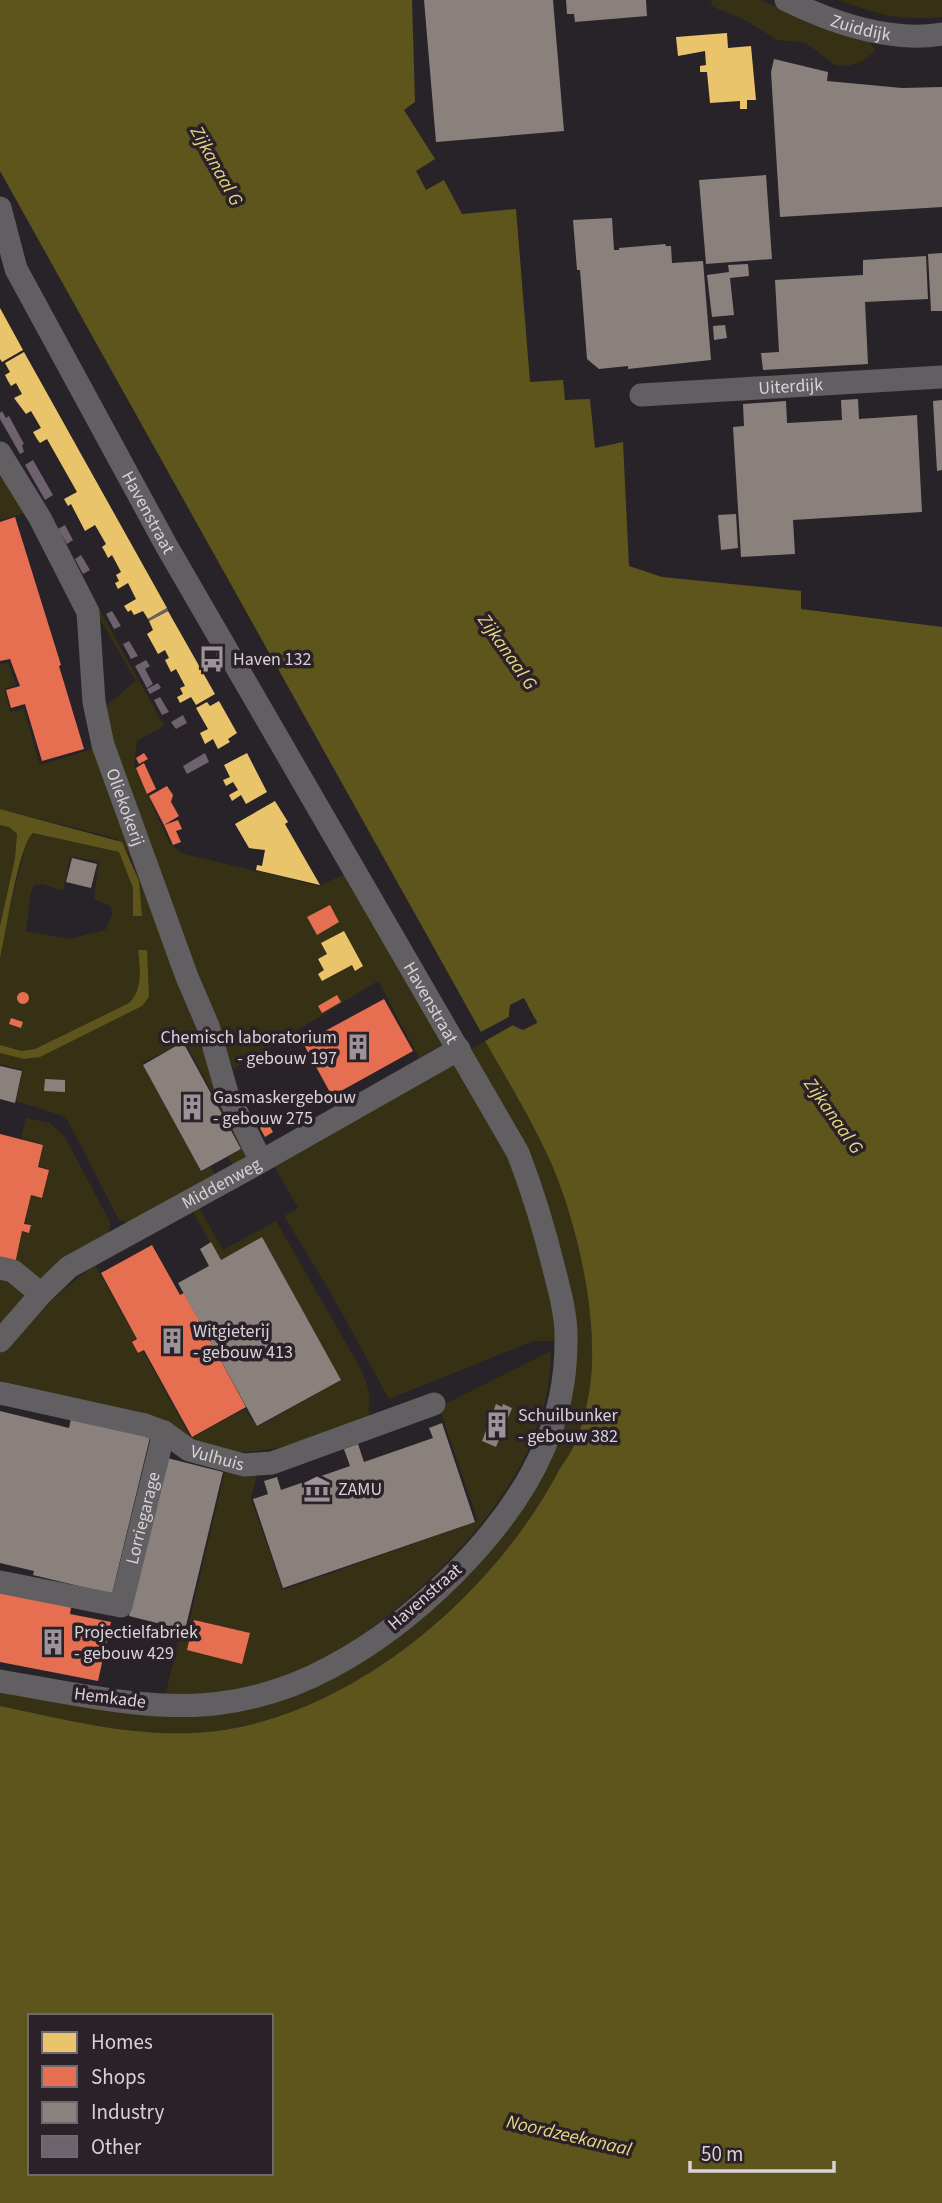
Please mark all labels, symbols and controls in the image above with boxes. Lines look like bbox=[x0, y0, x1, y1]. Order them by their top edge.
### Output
street label: Zuiddijk bbox=[827, 8, 893, 47]
water label: Zijkanaal G bbox=[182, 120, 249, 211]
street label: Uiterdijk bbox=[758, 372, 824, 400]
street label: Havenstraat bbox=[116, 466, 181, 558]
water label: Zijkanaal G bbox=[470, 608, 543, 696]
bus stop icon: Haven 132 bbox=[197, 644, 227, 674]
place label: Haven 132 bbox=[233, 647, 311, 672]
street label: Oliekokerij bbox=[100, 765, 151, 849]
street label: Havenstraat bbox=[397, 957, 465, 1048]
place label: Chemisch laboratorium - gebouw 197 bbox=[161, 1025, 337, 1071]
building icon: Chemisch laboratorium - gebouw 197 bbox=[343, 1032, 373, 1062]
water label: Zijkanaal G bbox=[796, 1072, 869, 1160]
place label: Gasmaskergebouw - gebouw 275 bbox=[213, 1085, 356, 1131]
building icon: Gasmaskergebouw - gebouw 275 bbox=[177, 1092, 207, 1122]
street label: Middenweg bbox=[177, 1151, 266, 1215]
place label: Witgieterij - gebouw 413 bbox=[193, 1319, 293, 1365]
building icon: Witgieterij - gebouw 413 bbox=[157, 1326, 187, 1356]
place label: Schuilbunker - gebouw 382 bbox=[518, 1403, 619, 1449]
building icon: Schuilbunker - gebouw 382 bbox=[482, 1410, 512, 1440]
street label: Vulhuis bbox=[188, 1438, 247, 1477]
street label: Lorriegarage bbox=[119, 1469, 166, 1567]
museum icon: ZAMU bbox=[302, 1474, 332, 1504]
place label: ZAMU bbox=[338, 1477, 382, 1502]
street label: Havenstraat bbox=[382, 1558, 468, 1636]
place label: Projectielfabriek - gebouw 429 bbox=[74, 1620, 198, 1666]
building icon: Projectielfabriek - gebouw 429 bbox=[38, 1627, 68, 1657]
street label: Hemkade bbox=[73, 1681, 147, 1715]
legend bbox=[28, 2014, 273, 2175]
text: Homes bbox=[91, 2027, 153, 2057]
text: Shops bbox=[91, 2062, 146, 2092]
text: Industry bbox=[91, 2097, 164, 2127]
water label: Noordzeekanaal bbox=[504, 2108, 634, 2164]
scale bar bbox=[690, 2130, 834, 2174]
text: Other bbox=[91, 2132, 142, 2162]
text: 50 m bbox=[701, 2139, 743, 2169]

